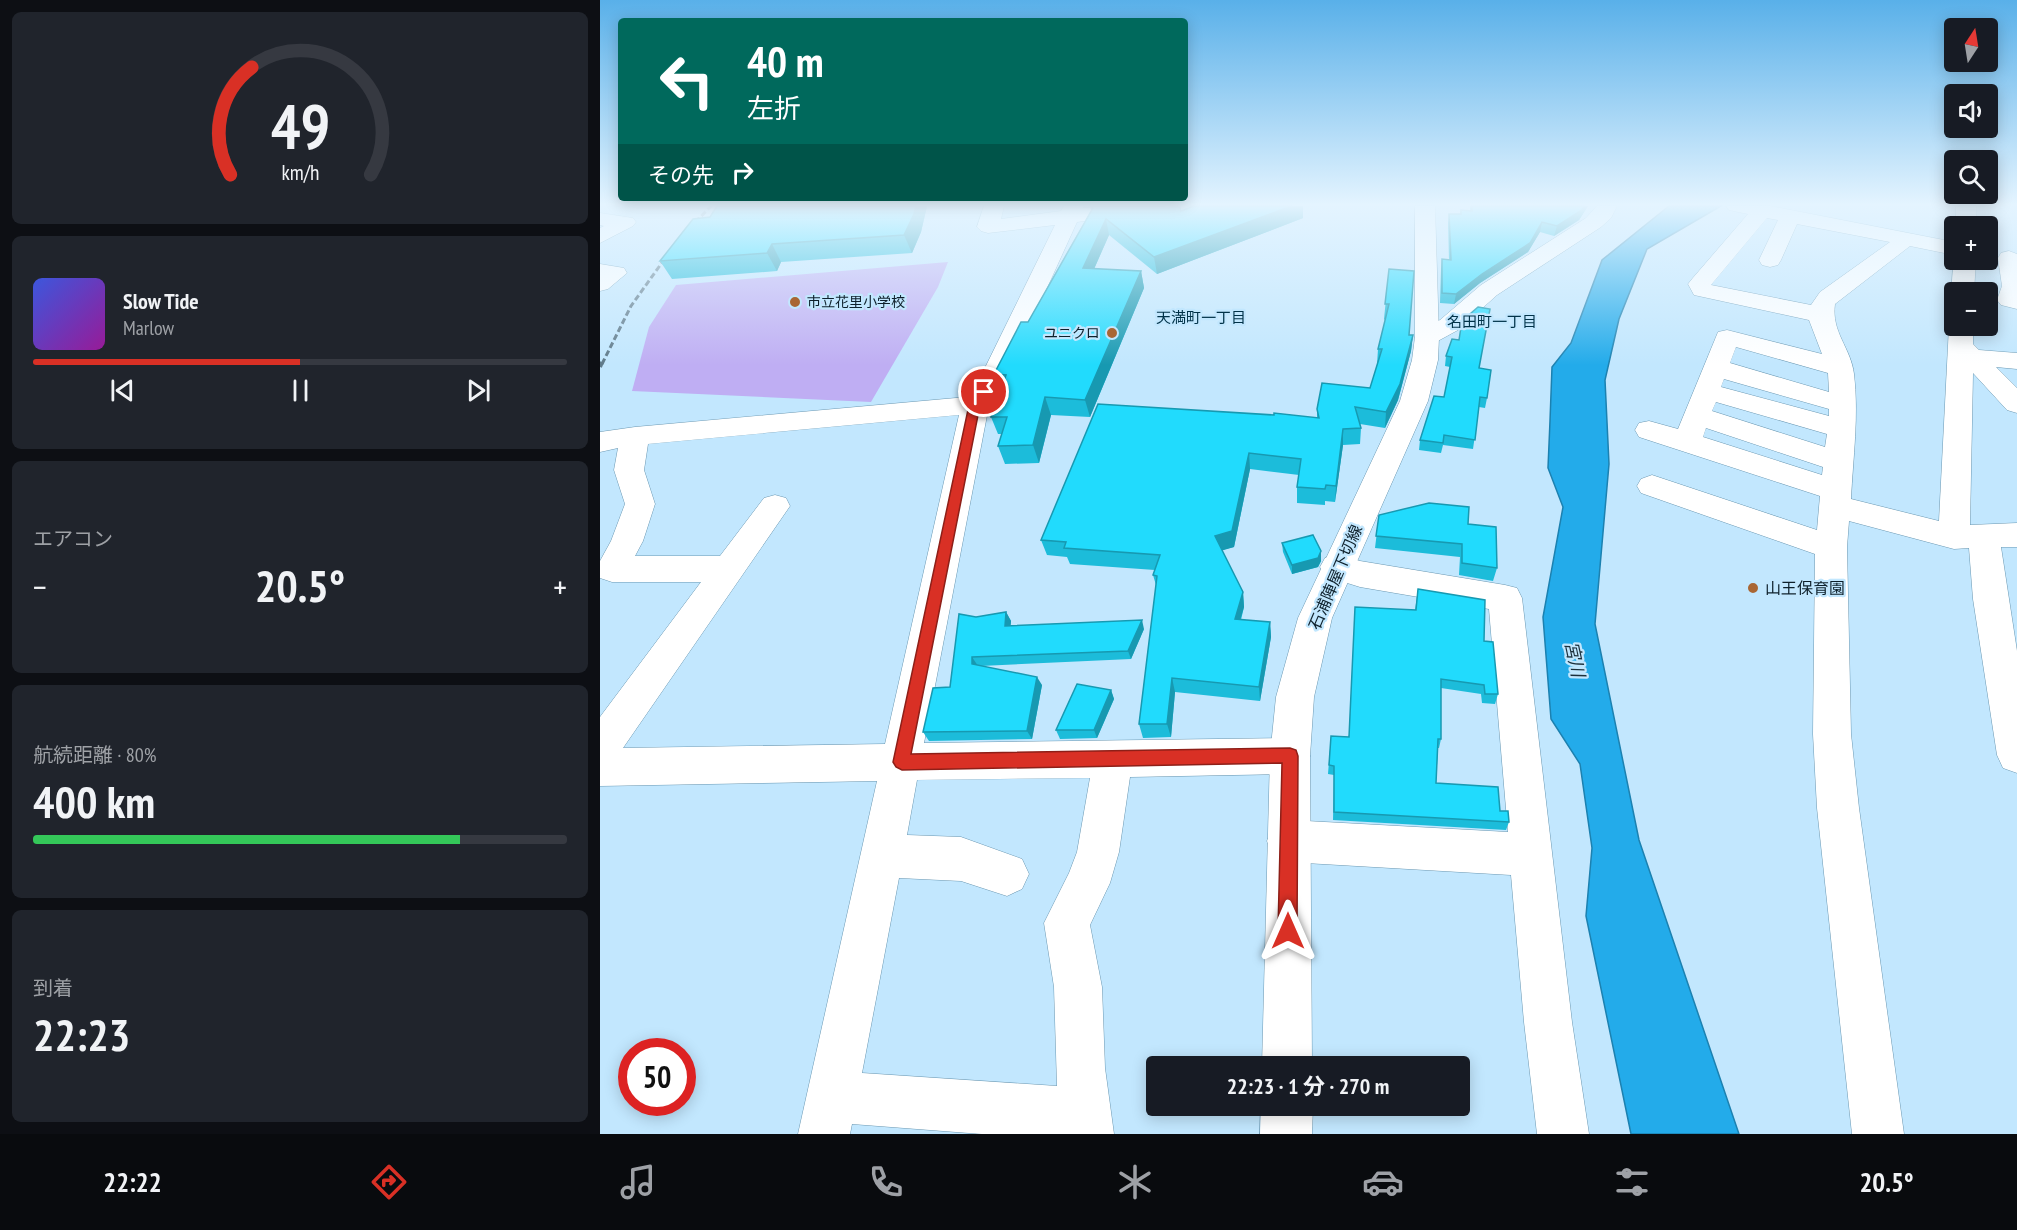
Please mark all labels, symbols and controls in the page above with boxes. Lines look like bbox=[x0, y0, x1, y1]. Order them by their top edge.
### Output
north arrow bbox=[1944, 18, 1998, 72]
map controls bbox=[1944, 18, 1998, 336]
text: 40 m bbox=[747, 34, 824, 89]
icon: left bbox=[648, 42, 726, 120]
button: sound bbox=[1944, 84, 1998, 138]
text: 49 bbox=[270, 85, 330, 166]
text: 左折 bbox=[747, 91, 801, 125]
button: search bbox=[1944, 150, 1998, 204]
icon: right bbox=[726, 156, 759, 189]
text: km/h bbox=[281, 159, 319, 187]
text: その先 bbox=[648, 161, 714, 189]
button: + bbox=[1944, 216, 1998, 270]
button: − bbox=[1944, 282, 1998, 336]
text: Slow Tide bbox=[123, 287, 199, 315]
place label: 市立花里小学校 bbox=[807, 293, 905, 311]
marker: 市立花里小学校 bbox=[788, 295, 802, 309]
district label: 天満町一丁目 bbox=[1156, 308, 1246, 327]
district label: 名田町一丁目 bbox=[1447, 312, 1537, 331]
text: Marlow bbox=[123, 315, 174, 341]
place label: ユニクロ bbox=[1044, 324, 1100, 342]
marker: ユニクロ bbox=[1105, 326, 1119, 340]
pin bbox=[958, 366, 1009, 417]
icon: previous bbox=[106, 374, 139, 407]
icon: pause bbox=[284, 374, 317, 407]
icon: next bbox=[462, 374, 495, 407]
icon: arrive bbox=[967, 375, 1000, 408]
street label: 石浦陣屋下切線 bbox=[1304, 522, 1366, 632]
text: エアコン bbox=[33, 526, 113, 552]
text: 20.5° bbox=[255, 556, 345, 614]
text: − bbox=[33, 565, 47, 608]
text: + bbox=[553, 565, 567, 608]
place label: 山王保育園 bbox=[1765, 578, 1845, 598]
marker: 山王保育園 bbox=[1746, 581, 1760, 595]
water label: 宮川 bbox=[1560, 639, 1590, 681]
text: 航続距離 · 80% bbox=[33, 742, 156, 768]
text: 400 km bbox=[33, 772, 155, 830]
position arrow bbox=[1256, 899, 1320, 963]
text: 到着 bbox=[33, 975, 73, 1001]
text: 22:23 bbox=[33, 1005, 130, 1063]
speed limit sign: 50 bbox=[618, 1038, 696, 1116]
text: 22:23 · 1 分 · 270 m bbox=[1227, 1072, 1389, 1100]
icon: directions bbox=[368, 1161, 410, 1203]
icon: music bbox=[617, 1161, 659, 1203]
icon: phone bbox=[865, 1161, 907, 1203]
icon: climate bbox=[1114, 1161, 1156, 1203]
icon: car bbox=[1362, 1161, 1404, 1203]
icon: filters bbox=[1611, 1161, 1653, 1203]
text: 22:22 bbox=[103, 1165, 162, 1199]
text: 20.5° bbox=[1859, 1165, 1914, 1199]

